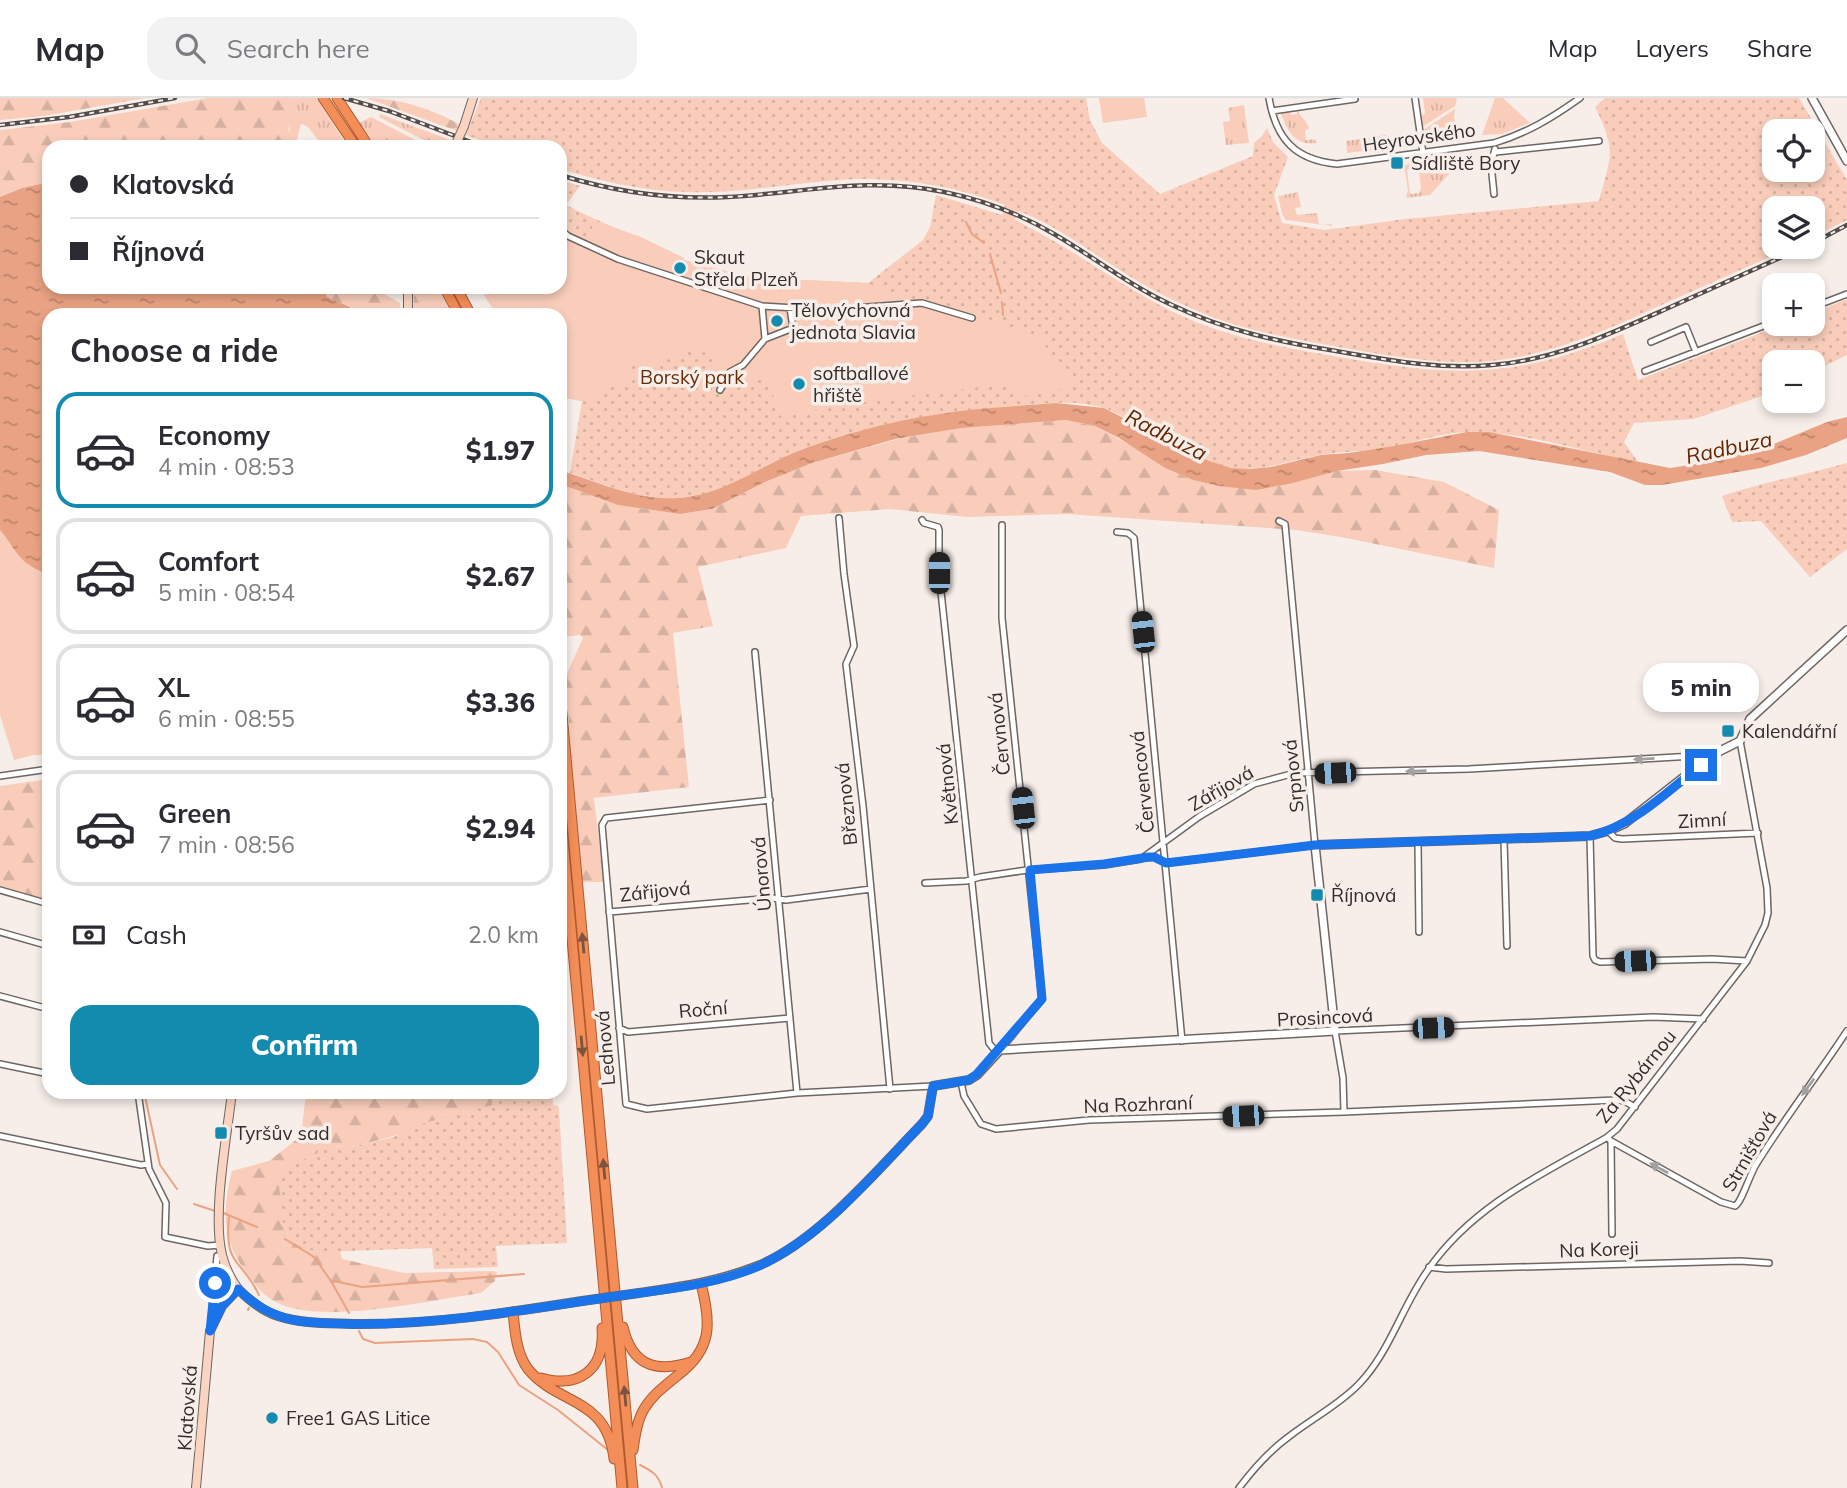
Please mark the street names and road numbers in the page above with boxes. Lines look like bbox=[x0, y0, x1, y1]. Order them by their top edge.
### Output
street label: Heyrovského bbox=[1361, 117, 1477, 157]
street label: Červnová bbox=[983, 691, 1015, 777]
street label: Červencová bbox=[1125, 730, 1159, 834]
street label: Srpnová bbox=[1277, 738, 1309, 814]
street label: Květnová bbox=[931, 742, 963, 826]
street label: Zářijová bbox=[1184, 760, 1258, 816]
street label: Březnová bbox=[830, 761, 862, 847]
street label: Zimní bbox=[1677, 807, 1728, 833]
street label: Únorová bbox=[746, 836, 776, 912]
street label: Zářijová bbox=[619, 875, 691, 907]
street label: Roční bbox=[678, 995, 730, 1023]
street label: Prosincová bbox=[1276, 1002, 1374, 1032]
street label: Lednová bbox=[590, 1009, 620, 1087]
street label: Za Rybárnou bbox=[1591, 1024, 1681, 1128]
street label: Na Rozhraní bbox=[1083, 1090, 1194, 1118]
street label: Strnišťová bbox=[1716, 1106, 1782, 1196]
street label: Na Koreji bbox=[1559, 1236, 1639, 1262]
street label: Klatovská bbox=[172, 1364, 202, 1452]

